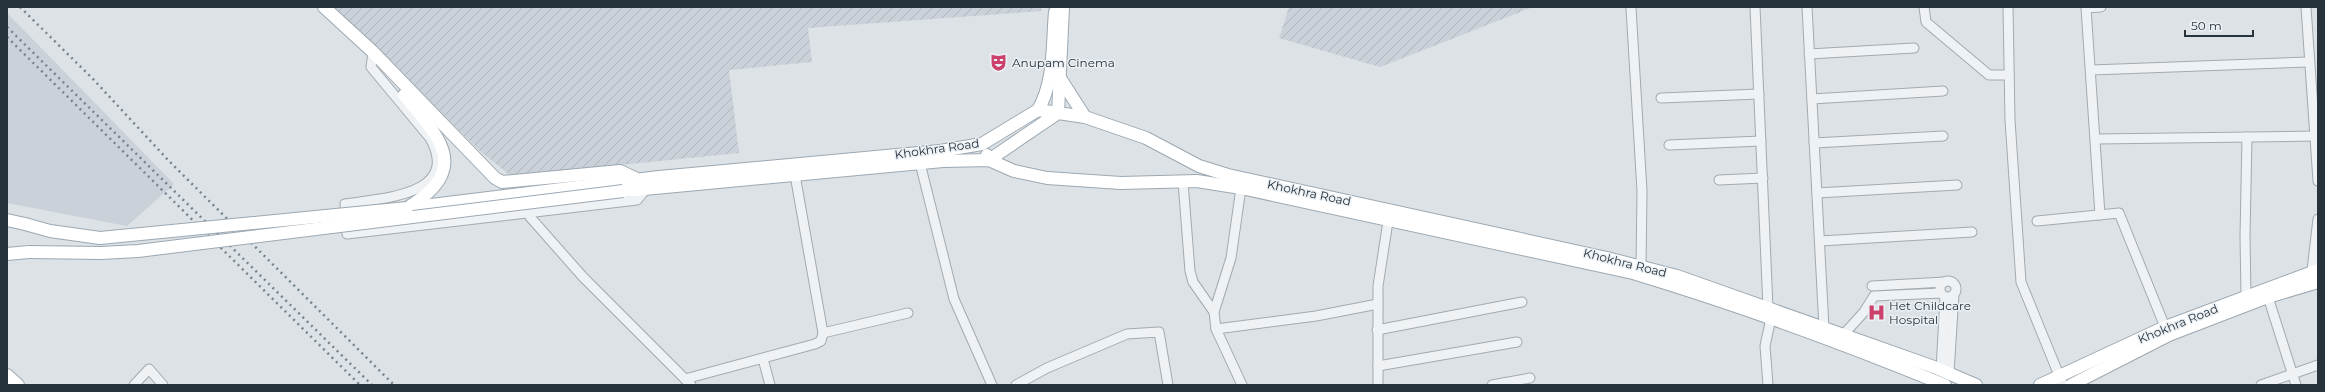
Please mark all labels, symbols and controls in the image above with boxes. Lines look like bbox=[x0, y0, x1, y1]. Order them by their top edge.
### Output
scale bar bbox=[2185, 12, 2253, 38]
text: 50 m bbox=[2191, 18, 2222, 33]
theatre icon: Anupam Cinema bbox=[989, 53, 1009, 73]
place label: Anupam Cinema bbox=[1012, 55, 1115, 70]
street label: Khokhra Road bbox=[894, 135, 980, 162]
street label: Khokhra Road bbox=[1266, 176, 1352, 209]
street label: Khokhra Road bbox=[1582, 245, 1668, 280]
place label: Het Childcare Hospital bbox=[1889, 298, 1971, 327]
street label: Khokhra Road bbox=[2135, 301, 2220, 346]
hospital icon: Het Childcare Hospital bbox=[1866, 303, 1886, 323]

